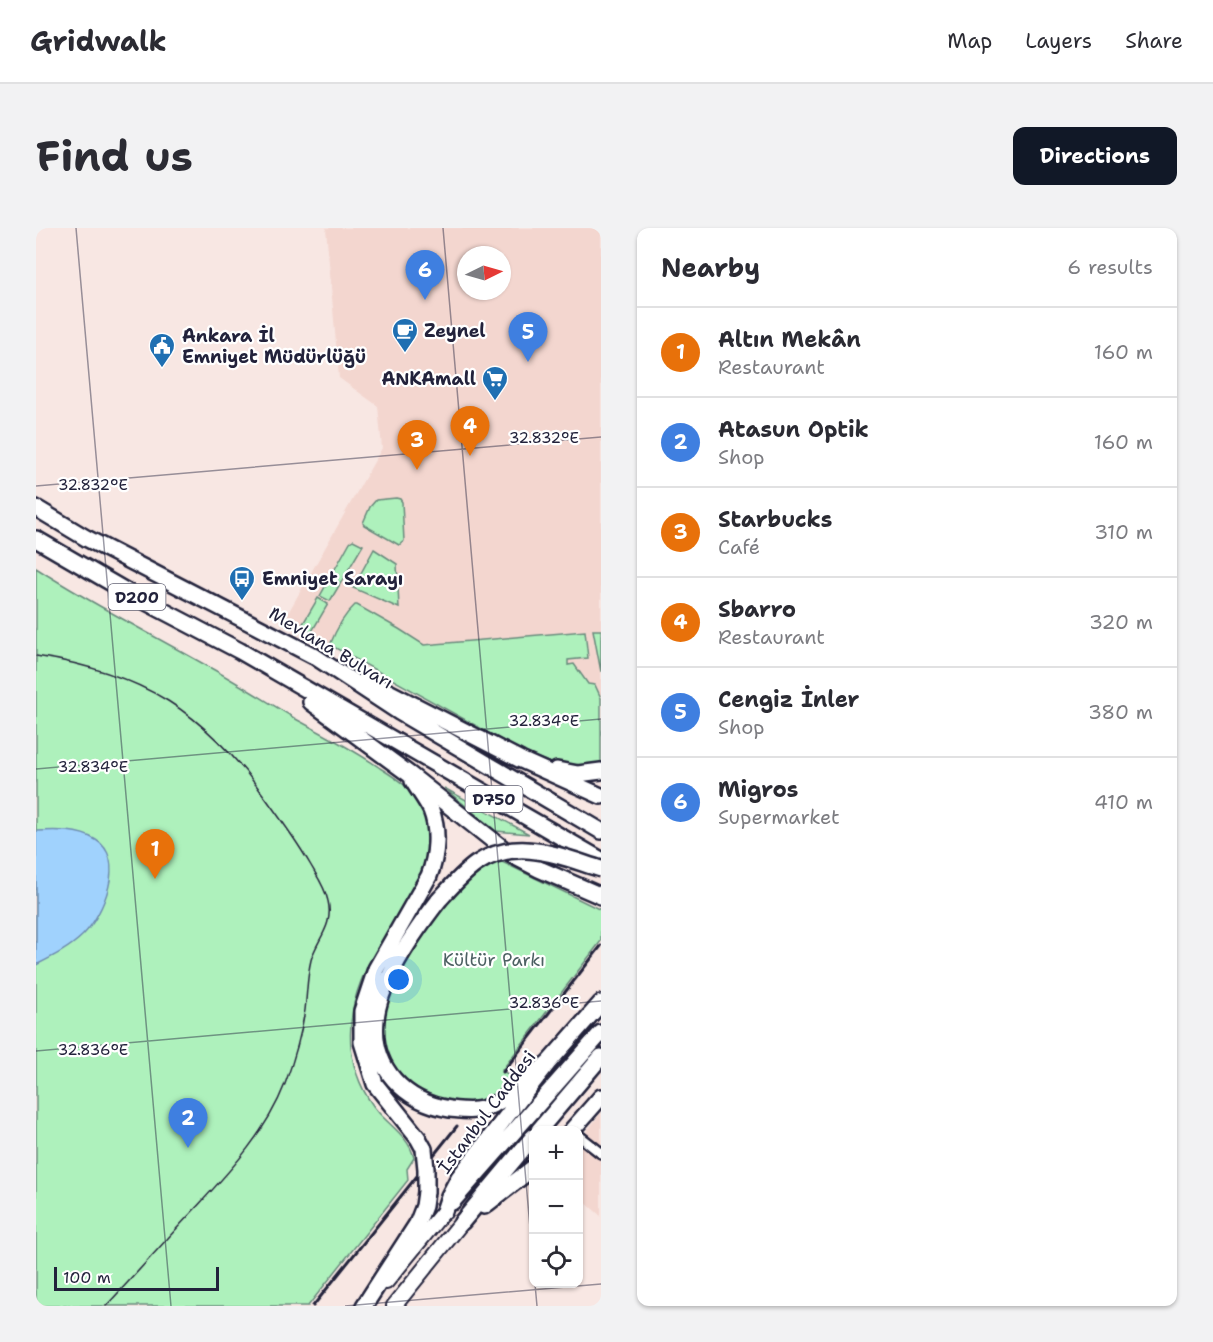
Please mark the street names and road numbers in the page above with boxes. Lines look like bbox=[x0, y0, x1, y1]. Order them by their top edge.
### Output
road number: D200 bbox=[108, 584, 166, 610]
street label: Mevlana Bulvarı bbox=[264, 601, 398, 695]
road number: D750 bbox=[466, 786, 522, 812]
street label: İstanbul Caddesi bbox=[433, 1045, 541, 1179]

